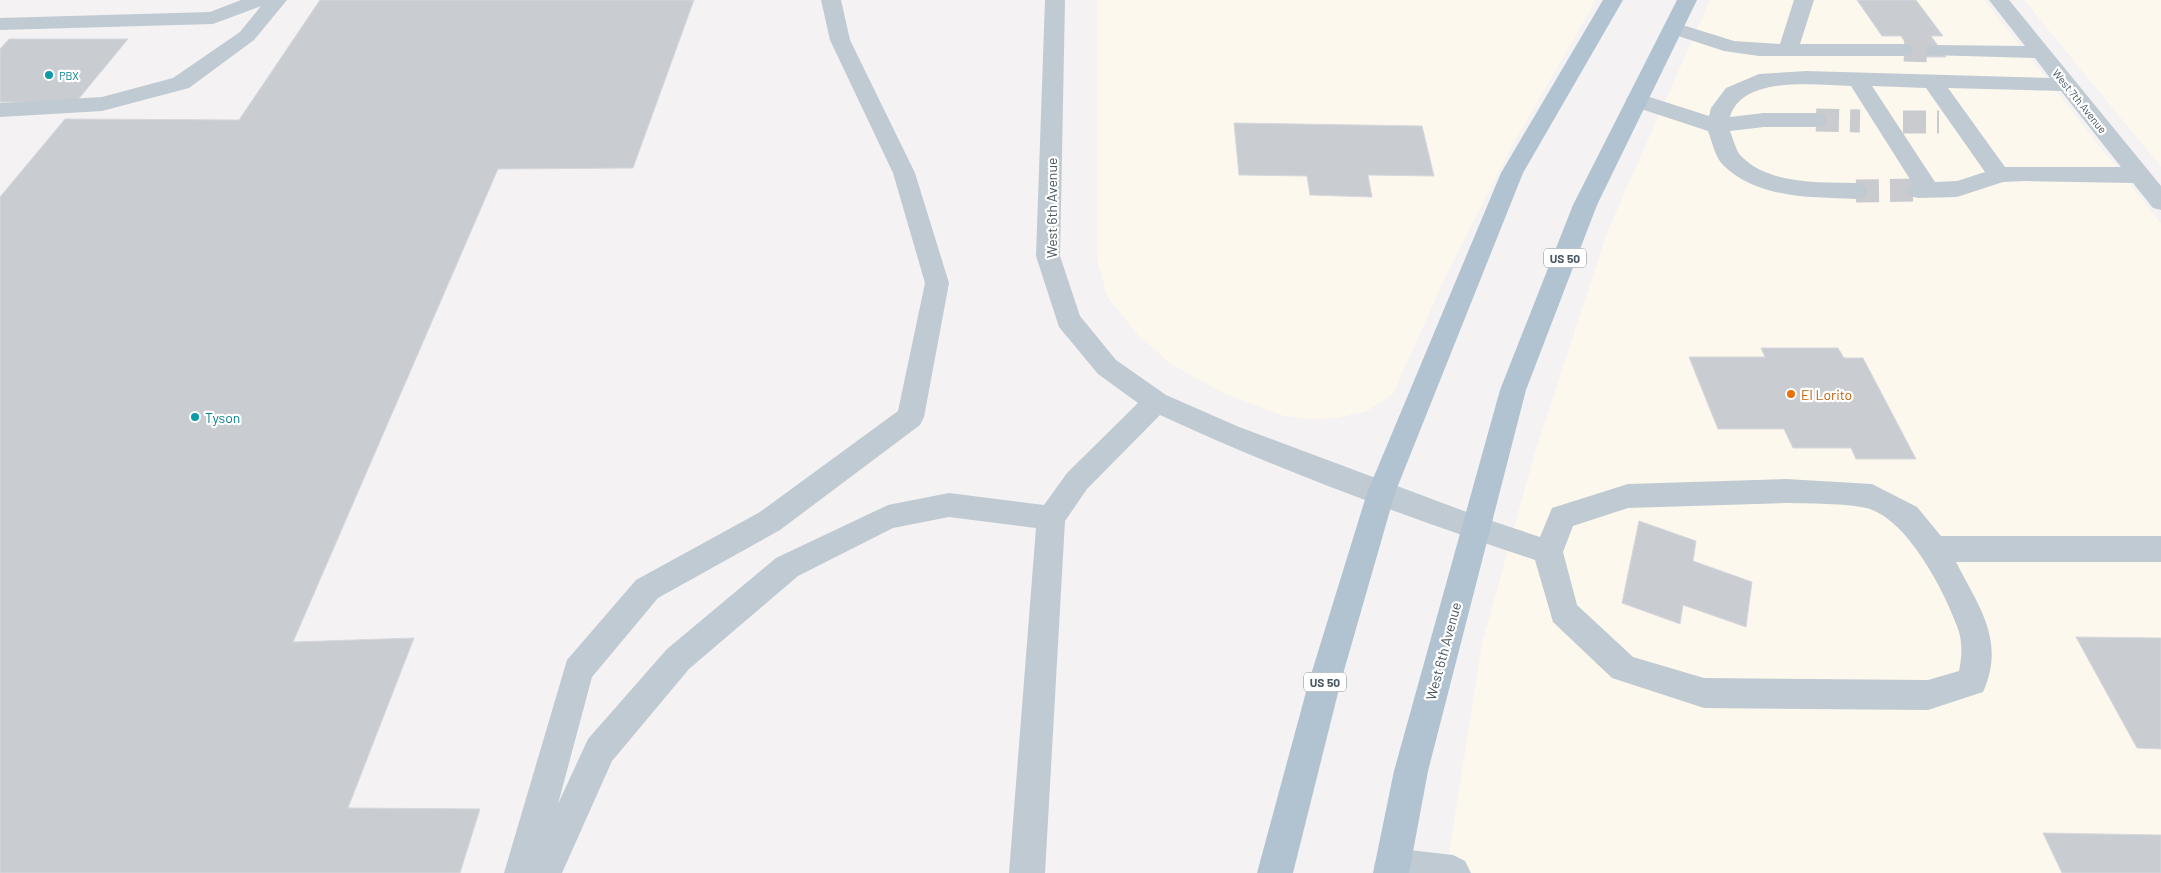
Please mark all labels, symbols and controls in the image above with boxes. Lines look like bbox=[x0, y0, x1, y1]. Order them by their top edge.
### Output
street label: West 7th Avenue bbox=[2050, 66, 2110, 136]
marker: PBX bbox=[43, 69, 55, 81]
place label: PBX bbox=[59, 69, 79, 82]
street label: West 6th Avenue bbox=[1043, 158, 1060, 258]
road number: US 50 bbox=[1544, 248, 1586, 268]
place label: El Lorito bbox=[1801, 386, 1852, 403]
marker: El Lorito bbox=[1785, 388, 1797, 400]
place label: Tyson bbox=[205, 409, 240, 426]
marker: Tyson bbox=[189, 411, 201, 423]
street label: West 6th Avenue bbox=[1422, 600, 1464, 702]
road number: US 50 bbox=[1304, 672, 1346, 692]

